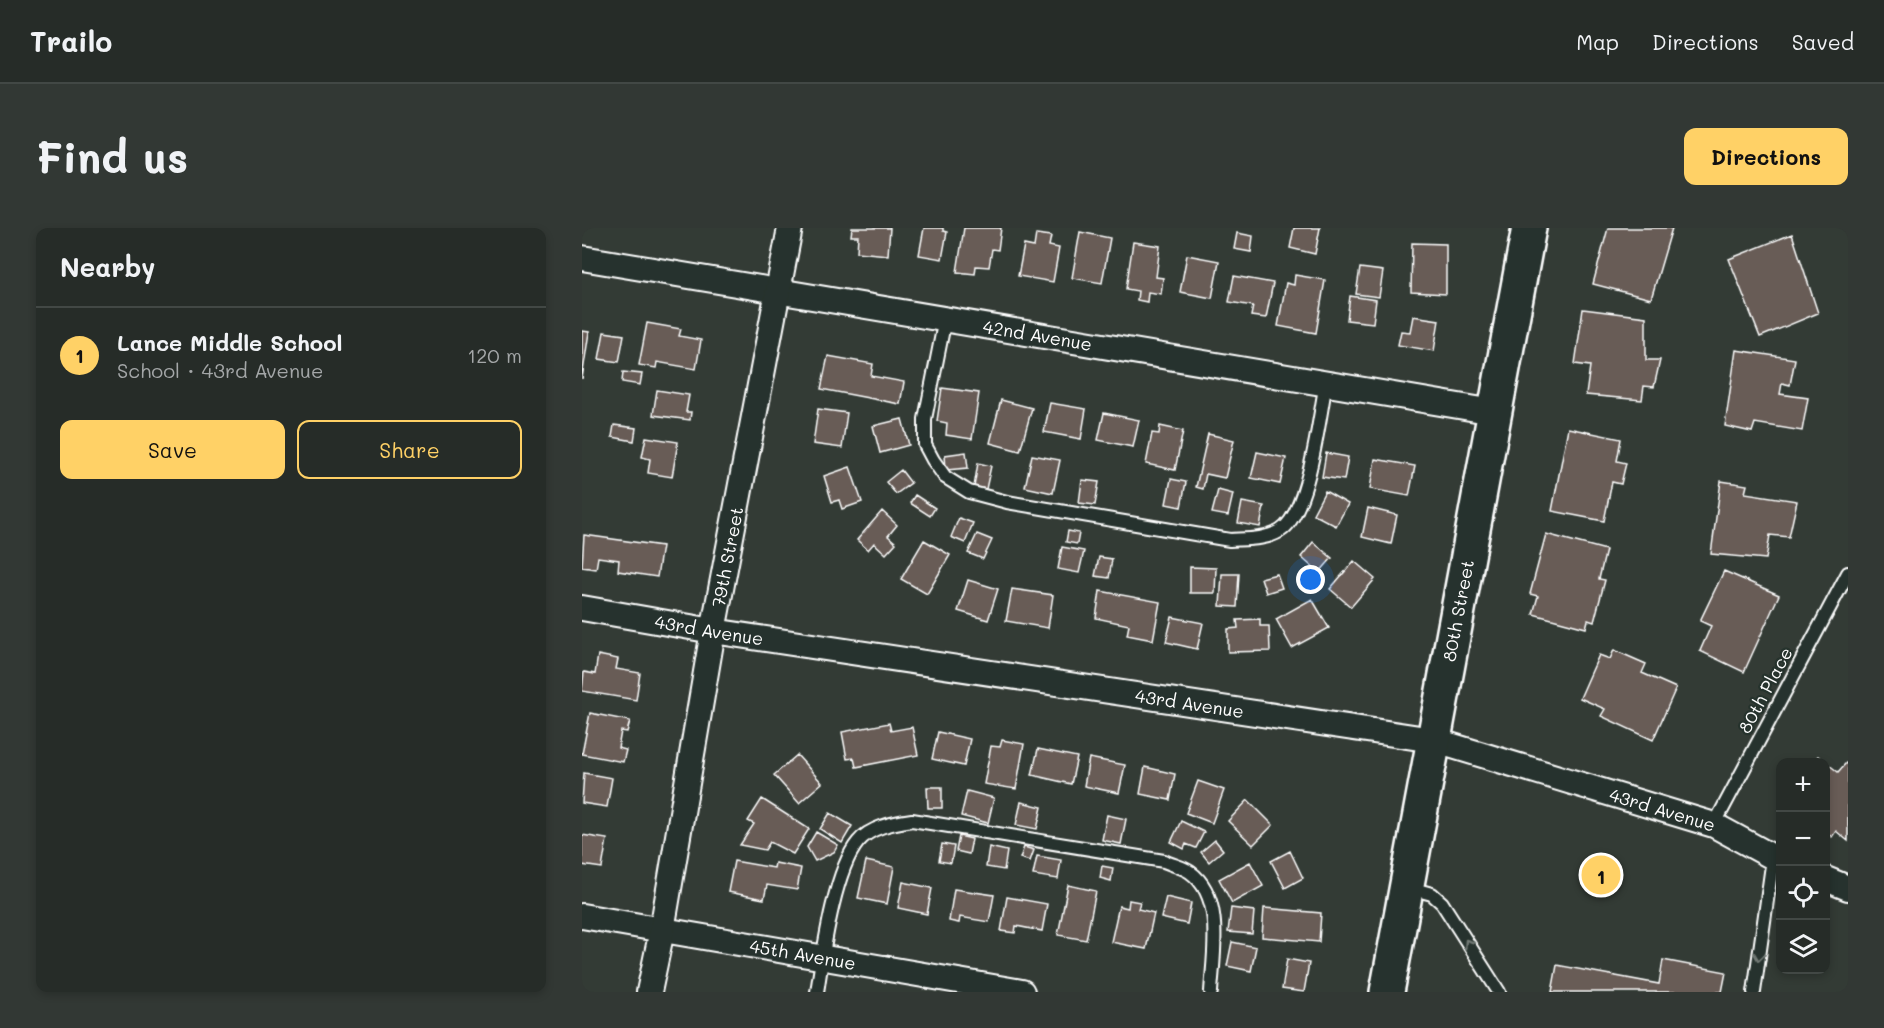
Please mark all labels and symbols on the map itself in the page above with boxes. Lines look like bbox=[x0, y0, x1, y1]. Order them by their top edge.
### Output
street label: 42nd Avenue bbox=[981, 314, 1094, 356]
street label: 79th Street bbox=[706, 505, 748, 609]
street label: 80th Street bbox=[1437, 558, 1479, 663]
your location bbox=[1296, 565, 1325, 594]
street label: 43rd Avenue bbox=[653, 609, 765, 650]
street label: 80th Place bbox=[1732, 643, 1798, 737]
street label: 43rd Avenue bbox=[1134, 683, 1246, 723]
street label: 43rd Avenue bbox=[1607, 782, 1719, 837]
pin: 1 bbox=[1582, 852, 1620, 898]
street label: 45th Avenue bbox=[748, 933, 858, 975]
one-way arrow bbox=[1464, 939, 1475, 950]
one-way arrow bbox=[1753, 952, 1765, 962]

